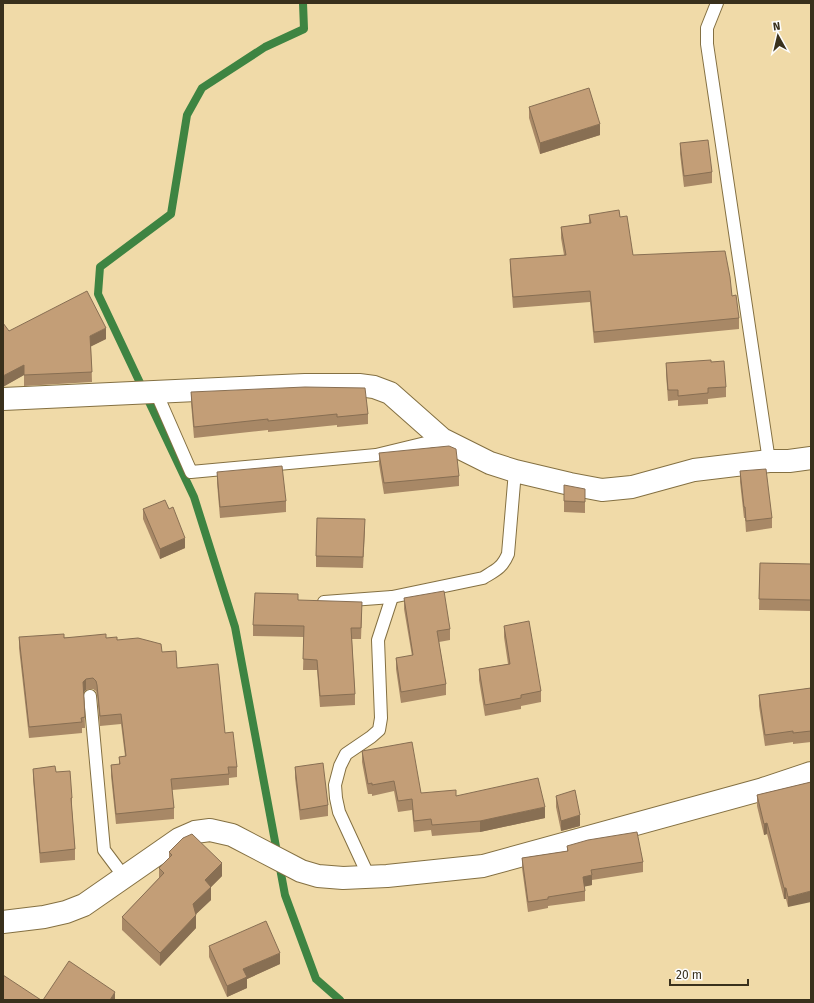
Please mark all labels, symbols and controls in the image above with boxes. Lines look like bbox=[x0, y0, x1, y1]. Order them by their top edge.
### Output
north arrow bbox=[758, 16, 798, 56]
text: N bbox=[772, 20, 781, 34]
scale bar bbox=[670, 961, 748, 987]
text: 20 m bbox=[676, 968, 702, 982]

